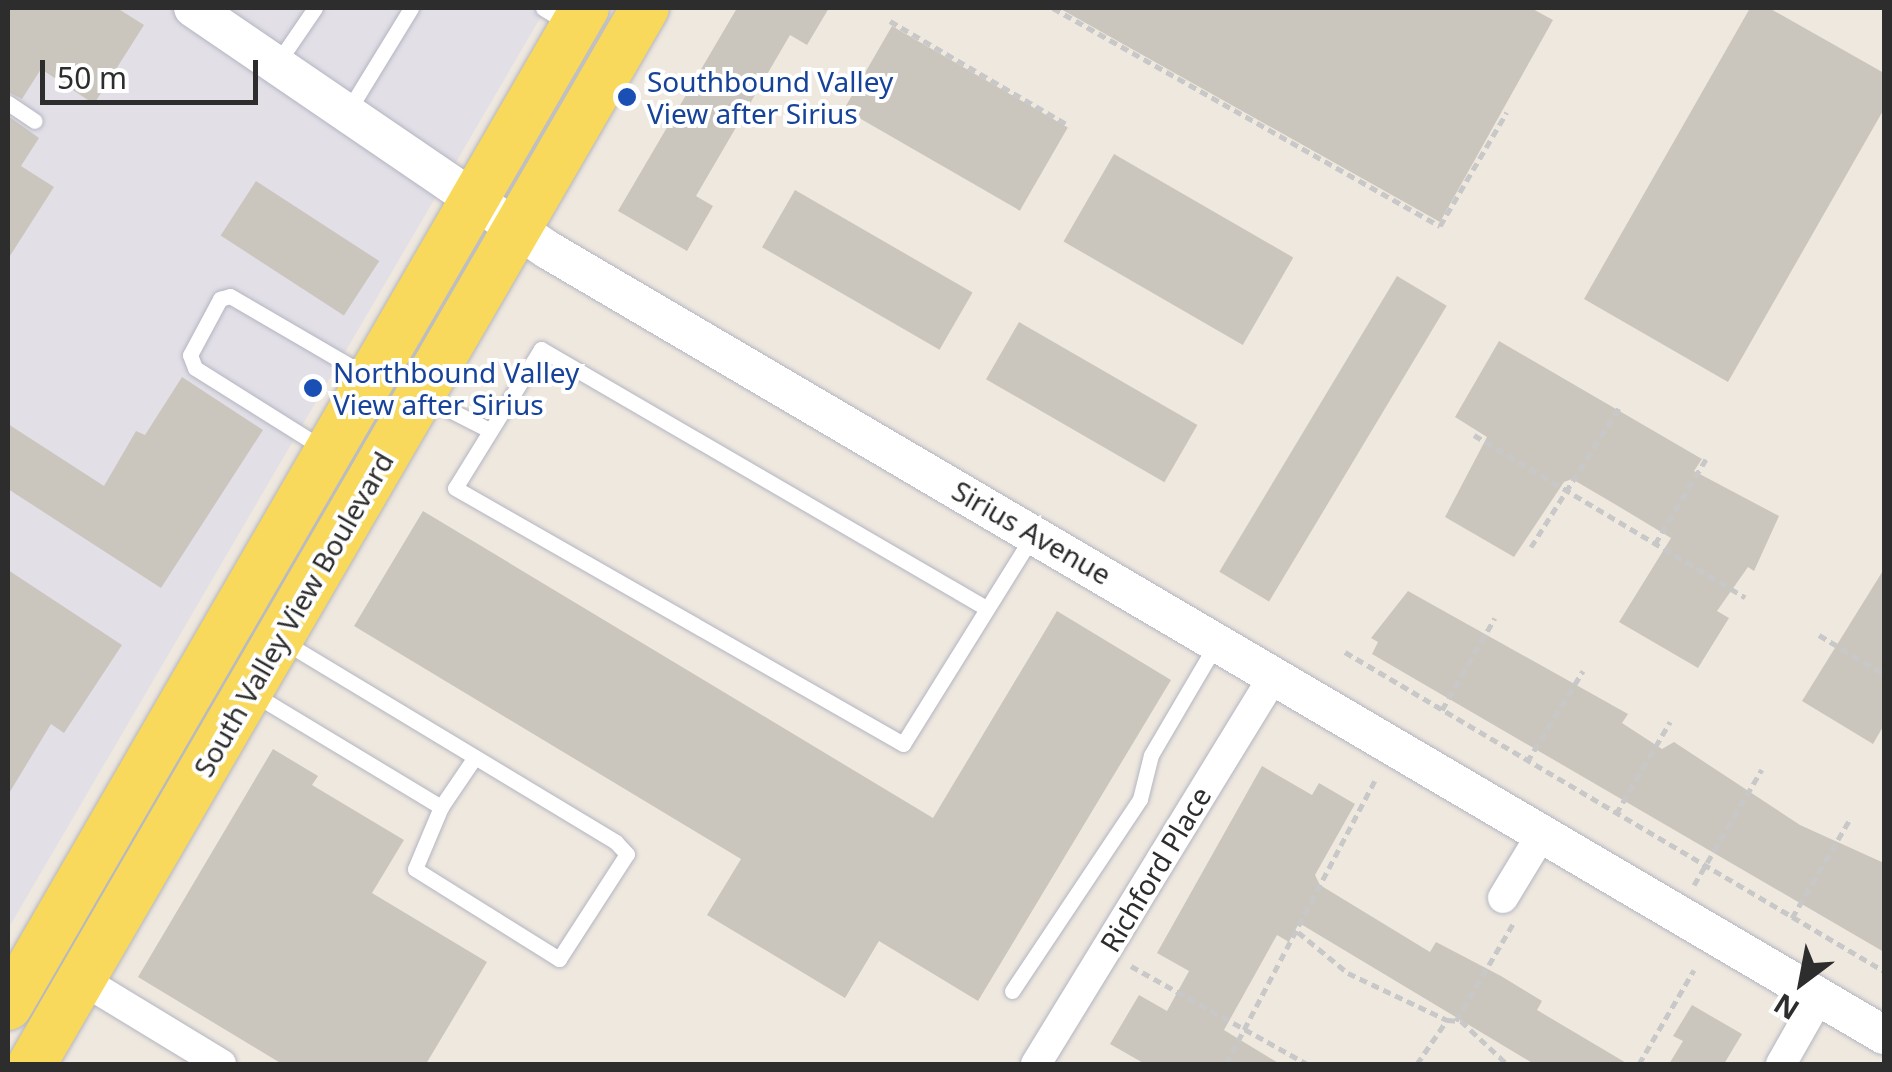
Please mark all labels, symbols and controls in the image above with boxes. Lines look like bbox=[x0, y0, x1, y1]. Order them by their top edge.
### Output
scale bar bbox=[45, 40, 262, 102]
text: 50 m bbox=[57, 57, 127, 98]
place label: Southbound Valley View after Sirius bbox=[647, 64, 893, 130]
marker: Southbound Valley View after Sirius bbox=[616, 86, 638, 108]
place label: Northbound Valley View after Sirius bbox=[333, 355, 579, 421]
marker: Northbound Valley View after Sirius bbox=[302, 377, 324, 399]
street label: South Valley View Boulevard bbox=[186, 446, 400, 782]
street label: Sirius Avenue bbox=[947, 473, 1117, 591]
street label: Richford Place bbox=[1093, 780, 1217, 958]
north arrow bbox=[1752, 932, 1852, 1032]
text: N bbox=[1766, 985, 1806, 1030]

